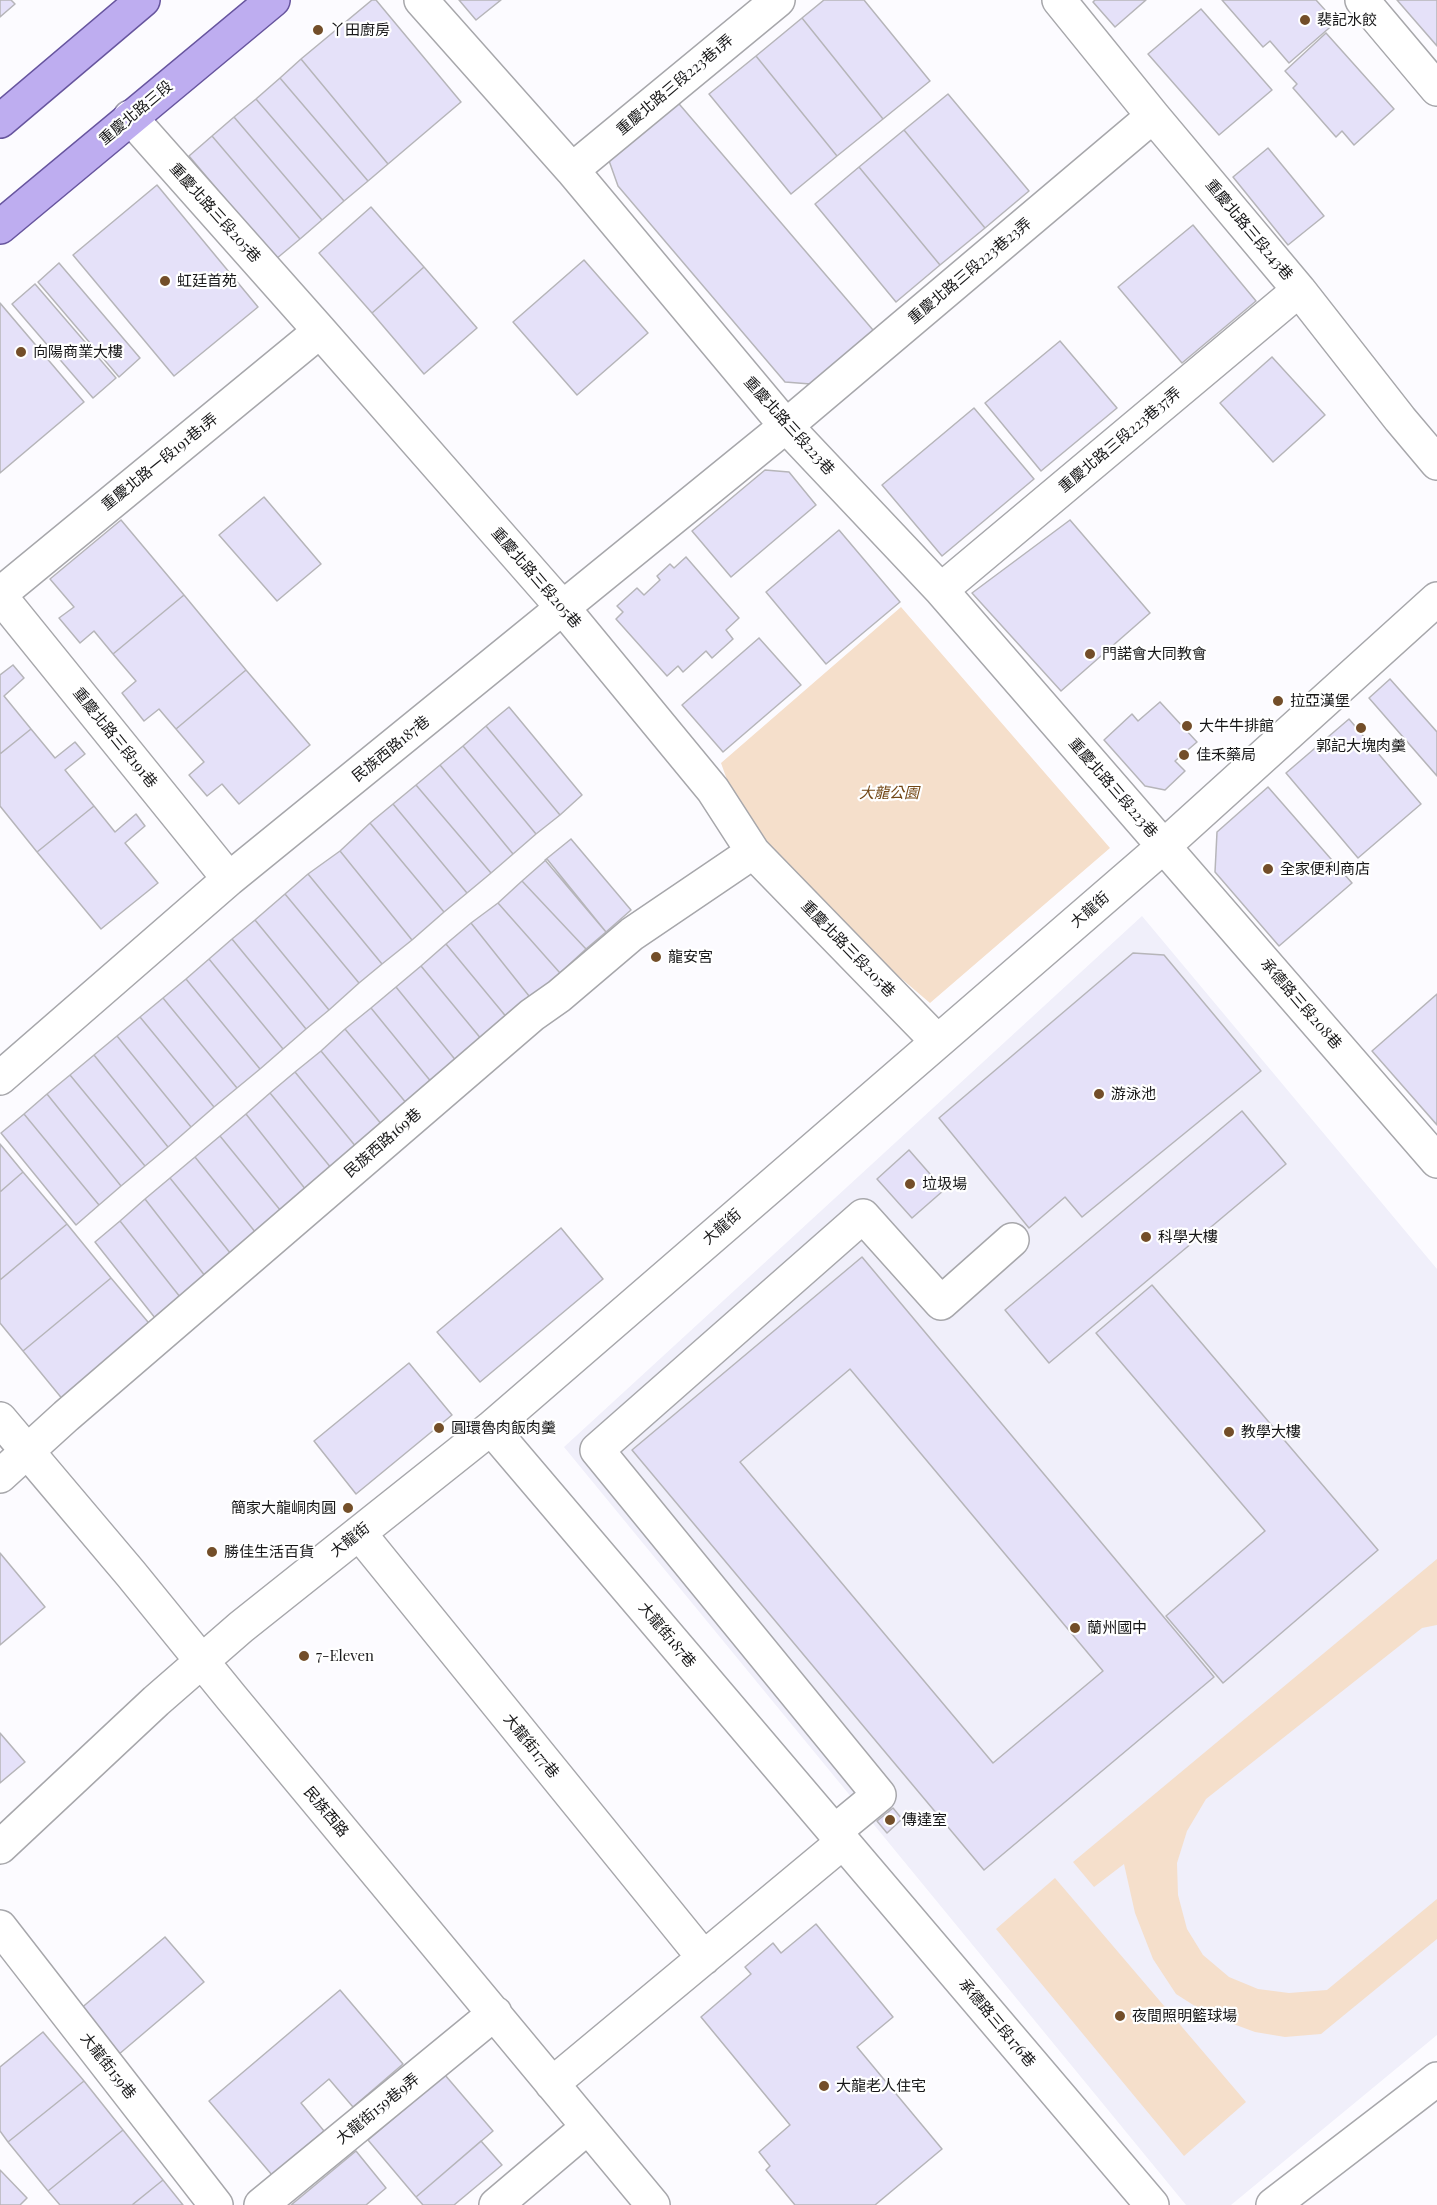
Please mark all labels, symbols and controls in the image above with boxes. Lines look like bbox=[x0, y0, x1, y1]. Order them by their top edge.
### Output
place label: 裴記水餃 bbox=[1317, 11, 1377, 29]
marker: 裴記水餃 bbox=[1298, 13, 1312, 27]
place label: 丫田廚房 bbox=[330, 21, 390, 39]
marker: 丫田廚房 bbox=[311, 23, 325, 37]
street label: 重慶北路三段223巷1弄 bbox=[613, 31, 737, 139]
street label: 重慶北路三段 bbox=[96, 77, 176, 149]
street label: 重慶北路三段205巷 bbox=[166, 160, 264, 266]
street label: 重慶北路三段243巷 bbox=[1202, 176, 1296, 284]
street label: 重慶北路三段223巷23弄 bbox=[905, 214, 1035, 328]
place label: 虹廷首苑 bbox=[177, 272, 237, 290]
marker: 虹廷首苑 bbox=[158, 274, 172, 288]
place label: 向陽商業大樓 bbox=[33, 343, 123, 361]
marker: 向陽商業大樓 bbox=[14, 345, 28, 359]
street label: 重慶北路三段223巷 bbox=[740, 373, 838, 479]
street label: 重慶北路三段223巷37弄 bbox=[1055, 384, 1185, 496]
street label: 重慶北路一段191巷1弄 bbox=[98, 410, 222, 514]
street label: 重慶北路三段205巷 bbox=[487, 524, 585, 632]
place label: 門諾會大同教會 bbox=[1102, 645, 1207, 663]
marker: 門諾會大同教會 bbox=[1083, 647, 1097, 661]
street label: 重慶北路三段191巷 bbox=[69, 684, 161, 792]
place label: 拉亞漢堡 bbox=[1290, 692, 1350, 710]
marker: 拉亞漢堡 bbox=[1271, 694, 1285, 708]
street label: 民族西路187巷 bbox=[349, 712, 433, 786]
place label: 大牛牛排館 bbox=[1199, 717, 1274, 735]
marker: 大牛牛排館 bbox=[1180, 719, 1194, 733]
marker: 郭記大塊肉羹 bbox=[1354, 721, 1368, 735]
street label: 重慶北路三段223巷 bbox=[1065, 734, 1161, 842]
place label: 郭記大塊肉羹 bbox=[1316, 737, 1406, 755]
place label: 佳禾藥局 bbox=[1196, 746, 1256, 764]
marker: 佳禾藥局 bbox=[1177, 748, 1191, 762]
park label: 大龍公園 bbox=[859, 784, 919, 802]
place label: 全家便利商店 bbox=[1280, 860, 1370, 878]
marker: 全家便利商店 bbox=[1261, 862, 1275, 876]
street label: 大龍街 bbox=[1067, 888, 1113, 932]
street label: 重慶北路三段205巷 bbox=[797, 897, 899, 1001]
place label: 龍安宮 bbox=[668, 948, 713, 966]
marker: 龍安宮 bbox=[649, 950, 663, 964]
street label: 承德路三段208巷 bbox=[1257, 955, 1345, 1053]
place label: 游泳池 bbox=[1111, 1085, 1156, 1103]
marker: 游泳池 bbox=[1092, 1087, 1106, 1101]
street label: 民族西路169巷 bbox=[341, 1105, 425, 1181]
place label: 垃圾場 bbox=[922, 1175, 967, 1193]
marker: 垃圾場 bbox=[903, 1177, 917, 1191]
street label: 大龍街 bbox=[699, 1205, 745, 1249]
place label: 科學大樓 bbox=[1158, 1228, 1218, 1246]
marker: 科學大樓 bbox=[1139, 1230, 1153, 1244]
place label: 圓環魯肉飯肉羹 bbox=[451, 1419, 556, 1437]
marker: 圓環魯肉飯肉羹 bbox=[432, 1421, 446, 1435]
place label: 教學大樓 bbox=[1241, 1423, 1301, 1441]
marker: 教學大樓 bbox=[1222, 1425, 1236, 1439]
place label: 簡家大龍峒肉圓 bbox=[231, 1499, 336, 1517]
marker: 簡家大龍峒肉圓 bbox=[341, 1501, 355, 1515]
street label: 大龍街 bbox=[327, 1519, 373, 1561]
place label: 勝佳生活百貨 bbox=[224, 1543, 314, 1561]
marker: 勝佳生活百貨 bbox=[205, 1545, 219, 1559]
street label: 大龍街187巷 bbox=[635, 1599, 699, 1671]
place label: 蘭州國中 bbox=[1087, 1619, 1147, 1637]
marker: 蘭州國中 bbox=[1068, 1621, 1082, 1635]
place label: 7-Eleven bbox=[316, 1647, 374, 1665]
marker: 7-Eleven bbox=[297, 1649, 311, 1663]
street label: 大龍街177巷 bbox=[500, 1710, 562, 1782]
street label: 民族西路 bbox=[300, 1783, 352, 1841]
place label: 傳達室 bbox=[902, 1811, 947, 1829]
marker: 傳達室 bbox=[883, 1813, 897, 1827]
street label: 承德路三段176巷 bbox=[955, 1975, 1039, 2071]
place label: 夜間照明籃球場 bbox=[1132, 2007, 1237, 2025]
marker: 夜間照明籃球場 bbox=[1113, 2009, 1127, 2023]
street label: 大龍街159巷 bbox=[77, 2029, 139, 2103]
street label: 大龍街159巷9弄 bbox=[333, 2070, 423, 2148]
place label: 大龍老人住宅 bbox=[836, 2077, 926, 2095]
marker: 大龍老人住宅 bbox=[817, 2079, 831, 2093]

